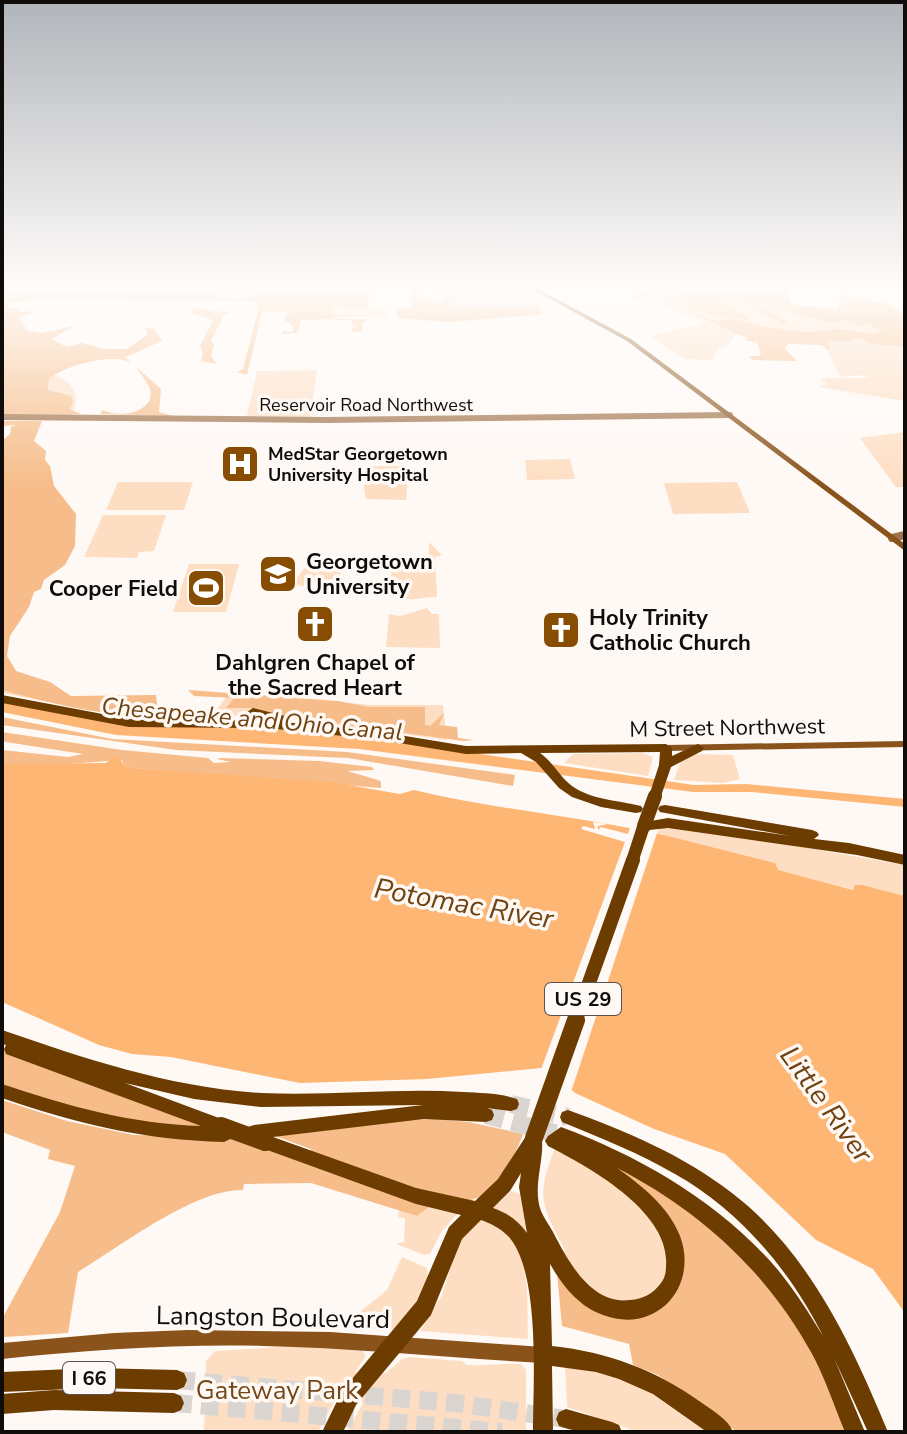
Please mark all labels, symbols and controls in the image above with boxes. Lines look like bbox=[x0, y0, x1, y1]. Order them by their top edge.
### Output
street label: Reservoir Road Northwest bbox=[259, 393, 474, 417]
place label: MedStar Georgetown University Hospital bbox=[268, 442, 448, 487]
hospital icon: MedStar Georgetown University Hospital bbox=[219, 443, 261, 485]
place label: Georgetown University bbox=[306, 547, 433, 602]
school or university icon: Georgetown University bbox=[257, 553, 299, 595]
sports icon: Cooper Field bbox=[185, 567, 227, 609]
place label: Cooper Field bbox=[49, 574, 178, 604]
church icon: Dahlgren Chapel of the Sacred Heart bbox=[294, 603, 336, 645]
place label: Holy Trinity Catholic Church bbox=[589, 603, 751, 658]
church icon: Holy Trinity Catholic Church bbox=[540, 609, 582, 651]
place label: Dahlgren Chapel of the Sacred Heart bbox=[215, 648, 416, 703]
water label: Chesapeake and Ohio Canal bbox=[100, 690, 404, 748]
street label: M Street Northwest bbox=[629, 711, 825, 745]
water label: Potomac River bbox=[371, 870, 557, 939]
road number: US 29 bbox=[545, 983, 621, 1015]
water label: Little River bbox=[771, 1039, 882, 1171]
street label: Langston Boulevard bbox=[156, 1298, 390, 1337]
road number: I 66 bbox=[63, 1362, 115, 1394]
park label: Gateway Park bbox=[196, 1373, 359, 1408]

